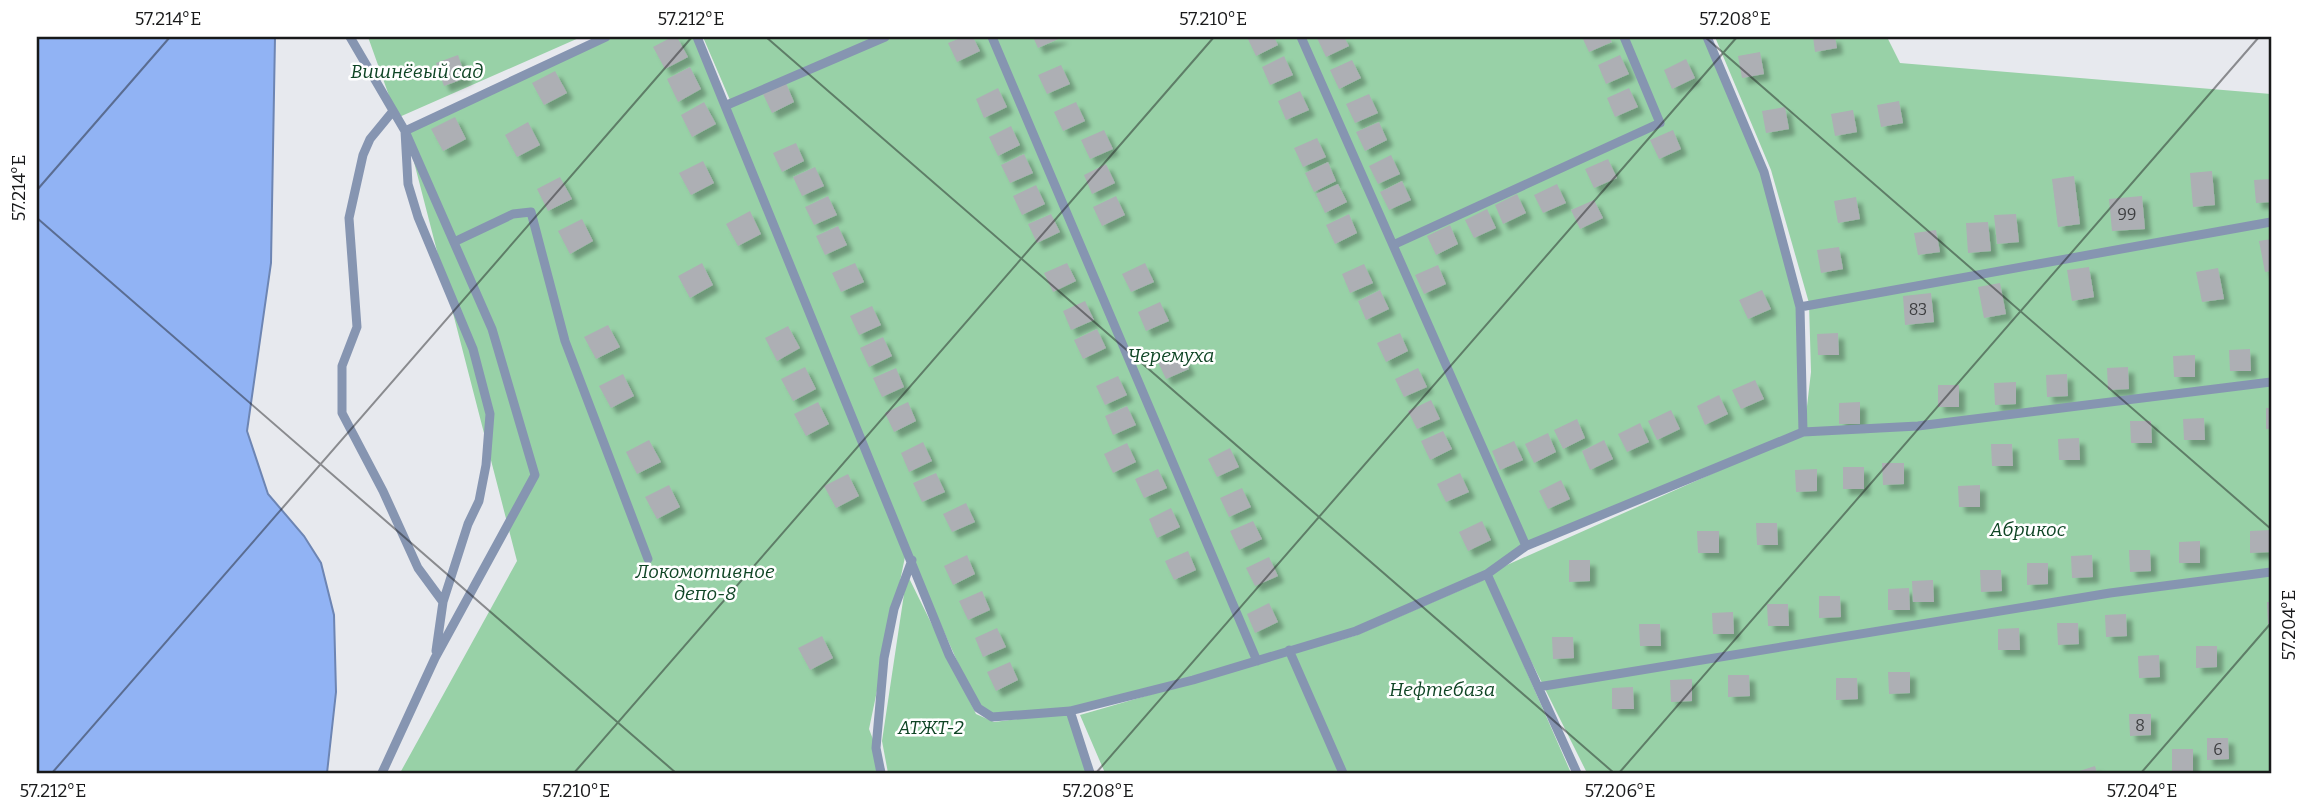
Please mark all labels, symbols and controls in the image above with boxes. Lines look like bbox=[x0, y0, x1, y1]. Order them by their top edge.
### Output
text: 57.214°E bbox=[135, 8, 201, 30]
text: 57.212°E bbox=[658, 8, 724, 30]
text: 57.210°E bbox=[1179, 8, 1247, 30]
text: 57.208°E bbox=[1699, 8, 1771, 30]
park label: Вишнёвый сад bbox=[350, 60, 484, 83]
text: 57.214°E bbox=[8, 155, 30, 221]
house number: 99 bbox=[2118, 205, 2136, 224]
house number: 83 bbox=[1909, 300, 1927, 319]
park label: Черемуха bbox=[1128, 344, 1214, 367]
park label: Абрикос bbox=[1989, 518, 2066, 541]
park label: Локомотивное депо-8 bbox=[634, 560, 775, 605]
text: 57.204°E bbox=[2278, 590, 2300, 660]
park label: Нефтебаза bbox=[1389, 678, 1495, 701]
park label: АТЖТ-2 bbox=[897, 716, 964, 739]
house number: 8 bbox=[2135, 716, 2145, 735]
house number: 6 bbox=[2213, 740, 2223, 759]
text: 57.212°E bbox=[20, 780, 86, 802]
text: 57.210°E bbox=[542, 780, 610, 802]
text: 57.208°E bbox=[1062, 780, 1134, 802]
text: 57.206°E bbox=[1584, 780, 1656, 802]
text: 57.204°E bbox=[2107, 780, 2177, 802]

